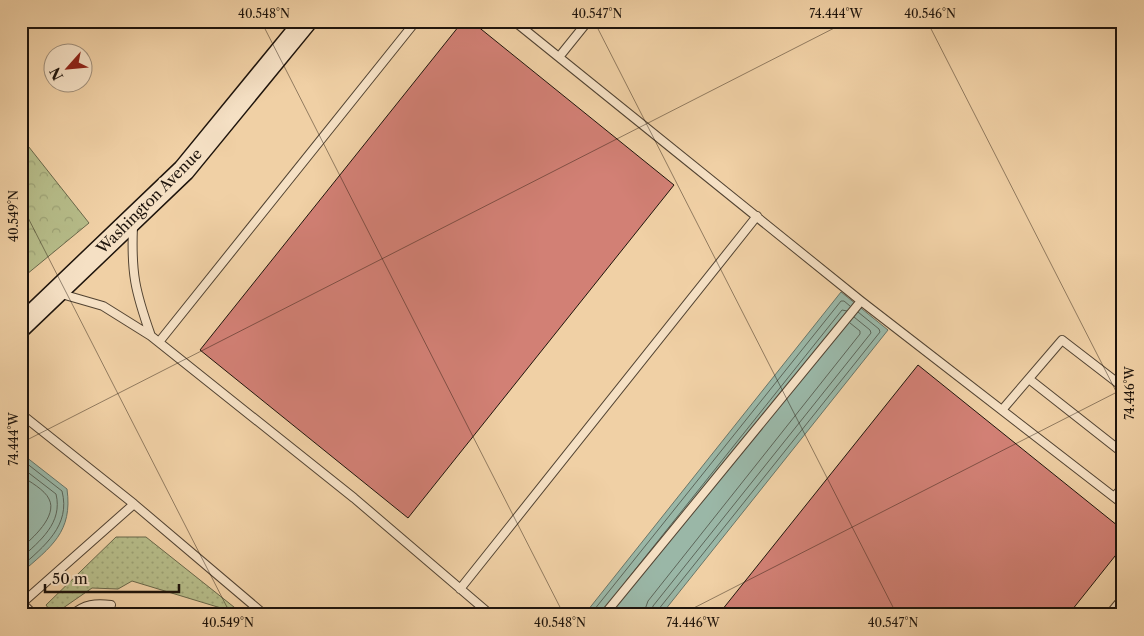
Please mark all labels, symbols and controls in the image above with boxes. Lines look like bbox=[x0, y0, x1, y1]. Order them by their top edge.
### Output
text: 40.548°N bbox=[238, 6, 290, 21]
text: 40.547°N bbox=[572, 6, 622, 21]
text: 74.444°W bbox=[809, 6, 864, 21]
text: 40.546°N bbox=[904, 6, 956, 21]
north arrow bbox=[42, 42, 92, 92]
text: N bbox=[46, 64, 67, 83]
street label: Washington Avenue bbox=[92, 144, 206, 258]
text: 40.549°N bbox=[6, 190, 21, 242]
text: 74.446°W bbox=[1122, 365, 1137, 420]
text: 74.444°W bbox=[6, 411, 21, 466]
scale bar bbox=[45, 561, 179, 593]
text: 50 m bbox=[52, 569, 88, 588]
text: 40.549°N bbox=[202, 615, 254, 630]
text: 40.548°N bbox=[534, 615, 586, 630]
text: 74.446°W bbox=[666, 615, 721, 630]
text: 40.547°N bbox=[868, 615, 918, 630]

